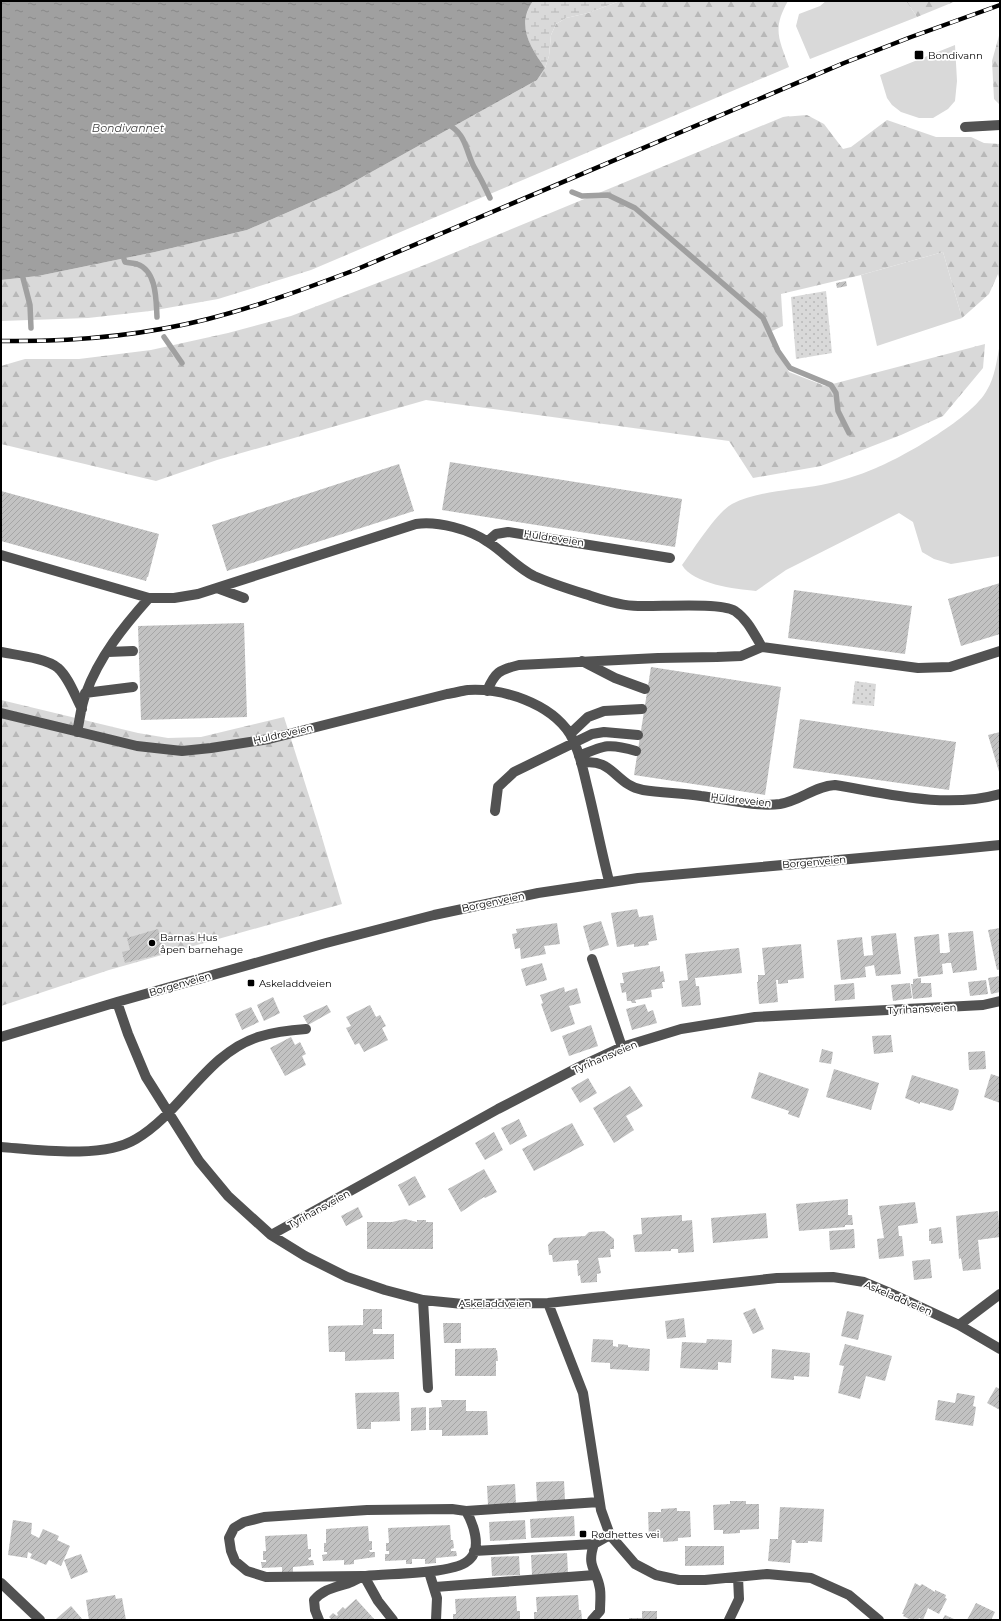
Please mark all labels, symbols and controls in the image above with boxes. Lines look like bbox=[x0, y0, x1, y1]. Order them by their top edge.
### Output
marker: Bondivann bbox=[913, 49, 925, 61]
place label: Bondivann bbox=[928, 49, 983, 62]
water label: Bondivannet bbox=[92, 121, 165, 135]
street label: Huldreveien bbox=[523, 527, 585, 549]
street label: Huldreveien bbox=[252, 721, 314, 747]
street label: Huldreveien bbox=[710, 790, 772, 810]
street label: Borgenveien bbox=[782, 853, 846, 871]
street label: Borgenveien bbox=[460, 889, 526, 915]
place label: Barnas Hus åpen barnehage bbox=[160, 931, 243, 956]
marker: Barnas Hus åpen barnehage bbox=[147, 938, 157, 948]
street label: Borgenveien bbox=[147, 969, 213, 999]
place label: Askeladdveien bbox=[259, 977, 332, 990]
marker: Askeladdveien bbox=[246, 978, 256, 988]
street label: Tyrihansveien bbox=[887, 1001, 957, 1017]
street label: Tyrihansveien bbox=[571, 1038, 639, 1076]
street label: Tyrihansveien bbox=[286, 1187, 352, 1231]
street label: Askeladdveien bbox=[862, 1278, 934, 1318]
street label: Askeladdveien bbox=[459, 1297, 531, 1310]
place label: Rødhettes vei bbox=[591, 1528, 659, 1541]
marker: Rødhettes vei bbox=[578, 1529, 588, 1539]

